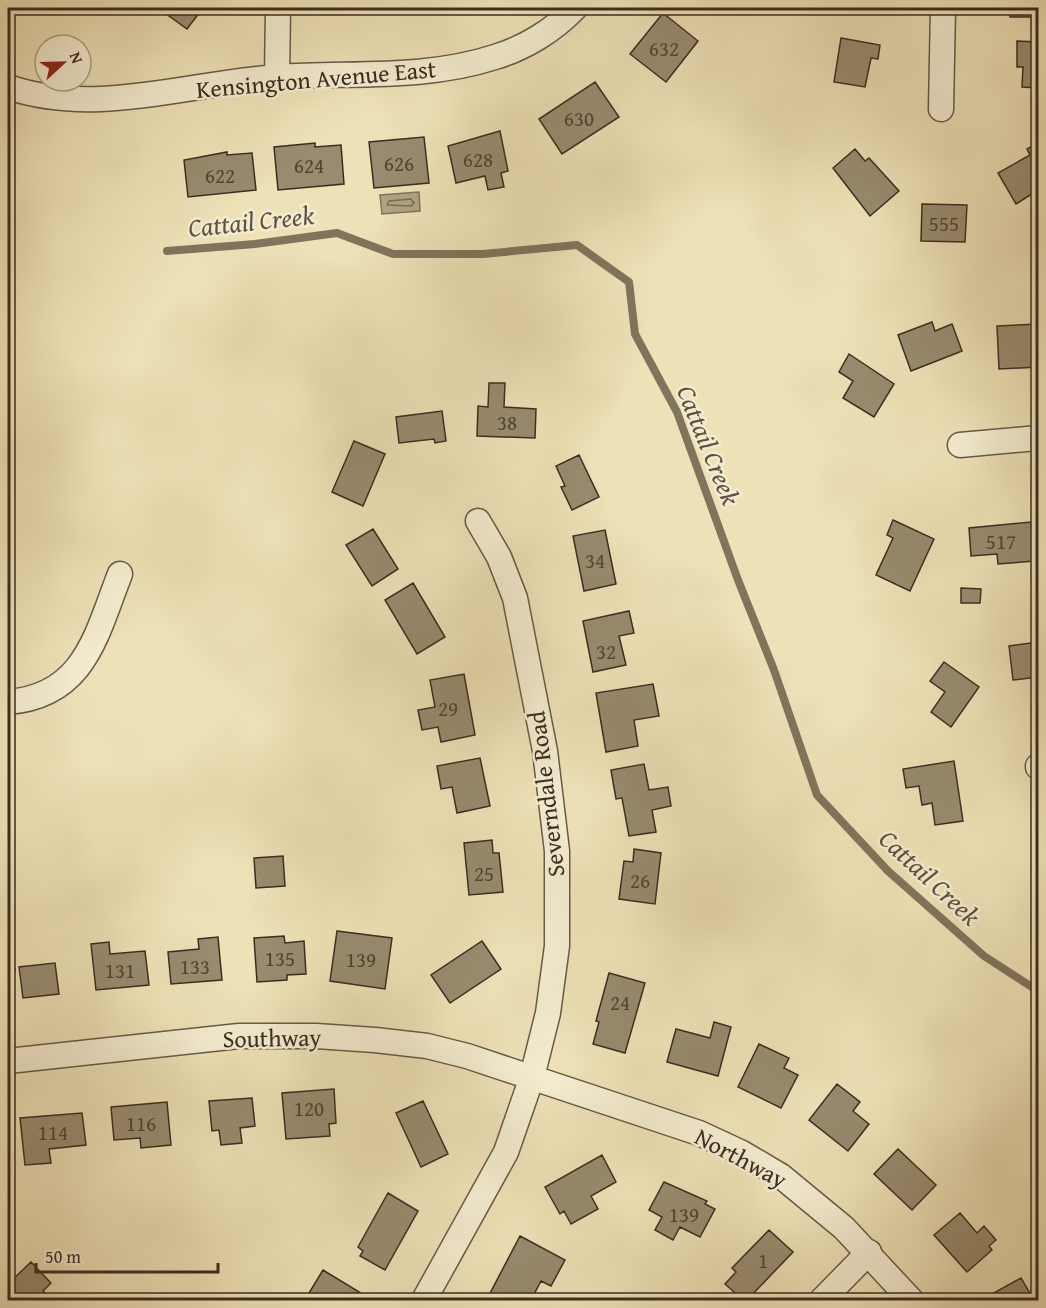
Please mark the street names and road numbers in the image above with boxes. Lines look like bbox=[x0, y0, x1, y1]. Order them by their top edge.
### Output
street label: Kensington Avenue East bbox=[195, 51, 438, 107]
street label: Severndale Road bbox=[518, 709, 574, 879]
street label: Southway bbox=[222, 1020, 322, 1056]
street label: Northway bbox=[689, 1119, 793, 1197]

